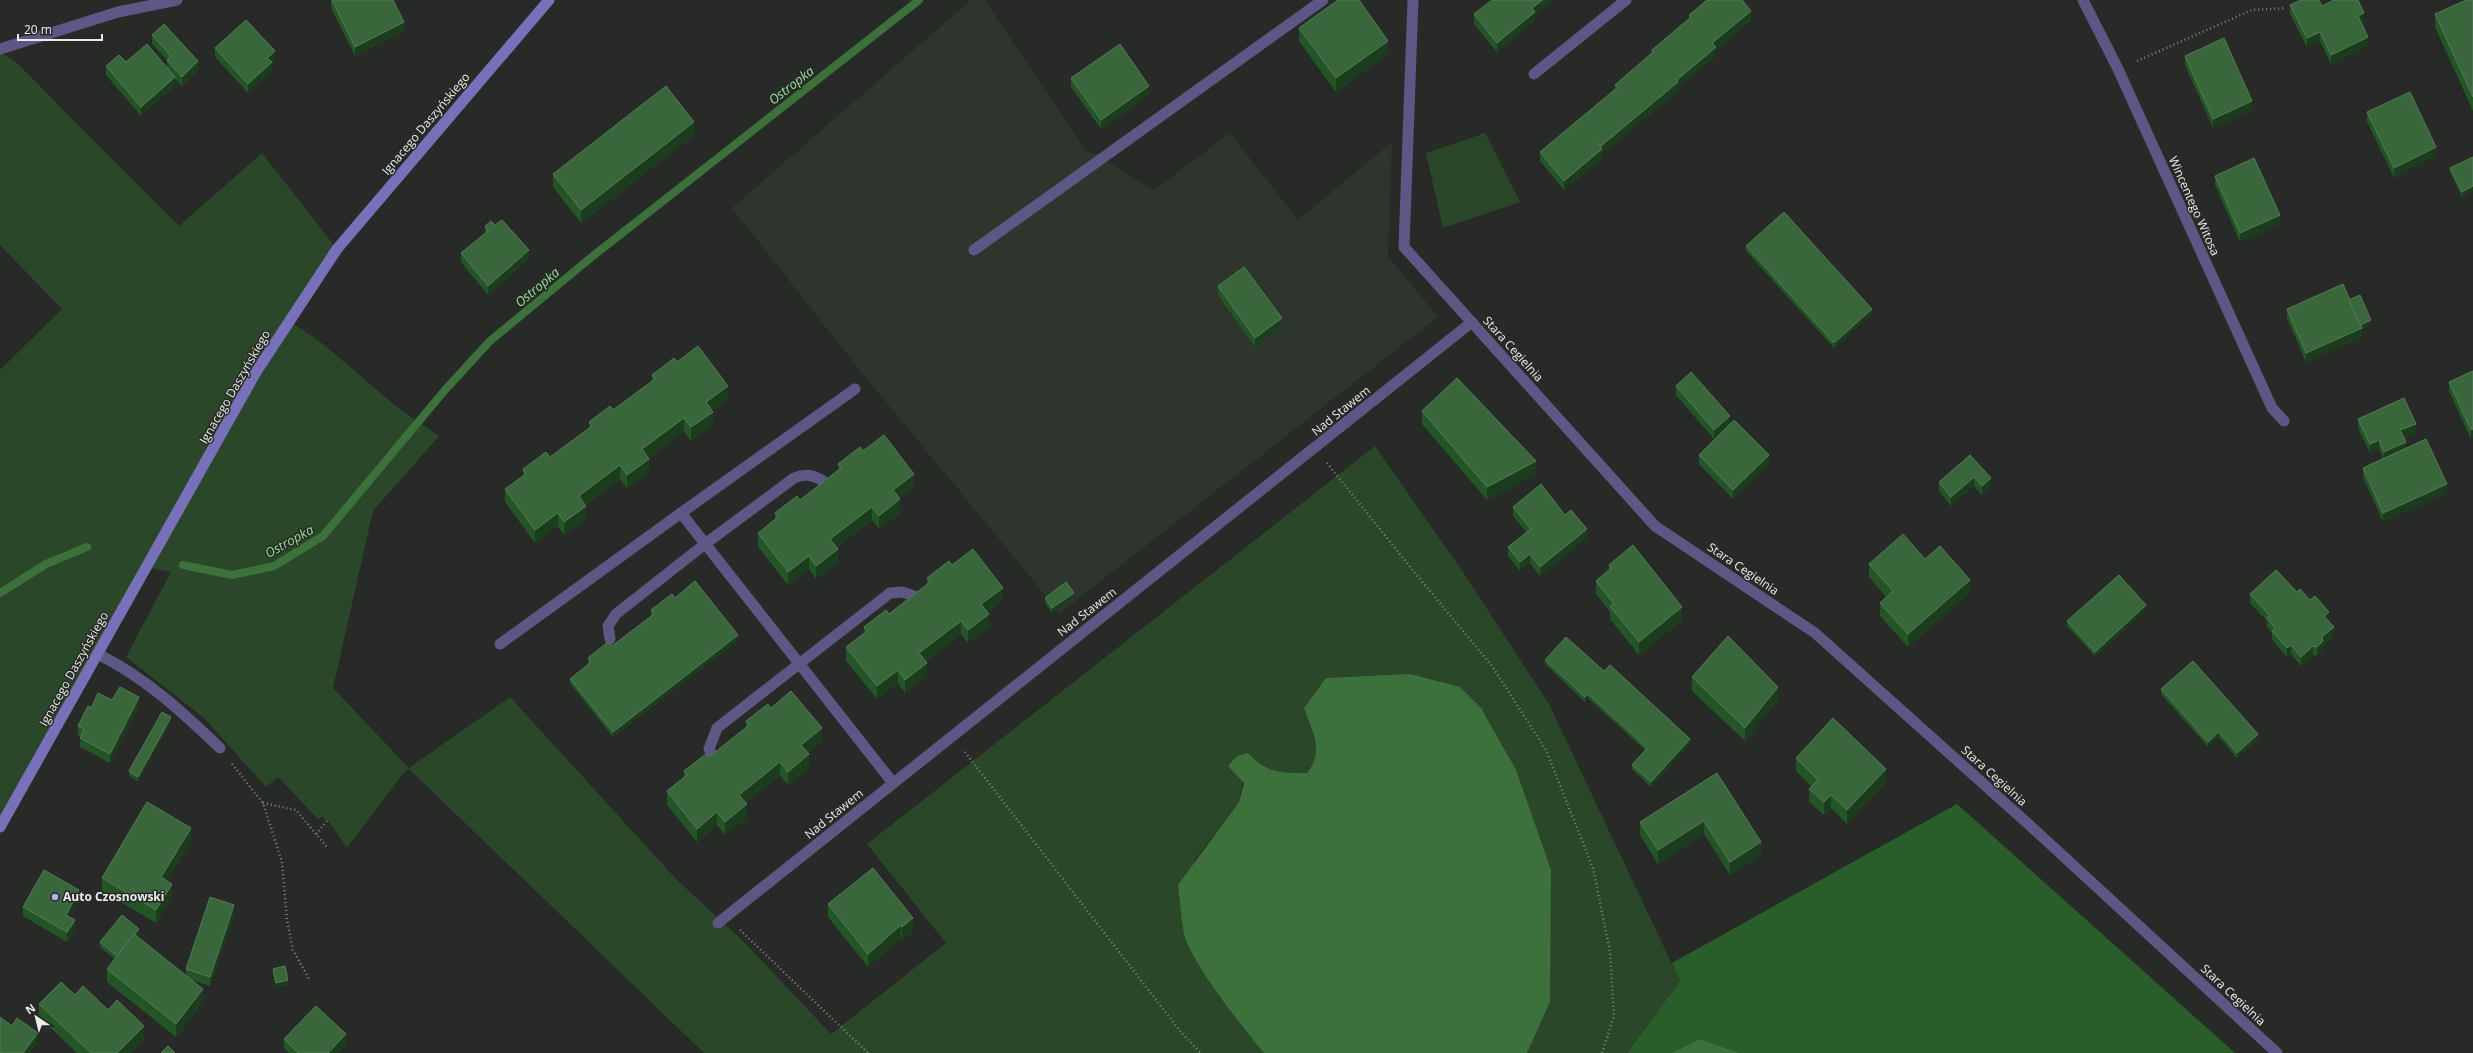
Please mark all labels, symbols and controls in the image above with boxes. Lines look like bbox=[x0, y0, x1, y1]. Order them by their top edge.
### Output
scale bar bbox=[18, 16, 102, 42]
text: 20 m bbox=[24, 21, 52, 38]
water label: Ostropka bbox=[765, 61, 818, 108]
street label: Ignacego Daszyńskiego bbox=[378, 69, 474, 178]
street label: Wincentego Witosa bbox=[2165, 153, 2224, 258]
water label: Ostropka bbox=[511, 263, 564, 311]
street label: Stara Cegielnia bbox=[1479, 312, 1547, 385]
street label: Ignacego Daszyńskiego bbox=[195, 327, 274, 447]
street label: Nad Stawem bbox=[1308, 382, 1374, 440]
water label: Ostropka bbox=[261, 520, 317, 562]
street label: Stara Cegielnia bbox=[1704, 538, 1782, 599]
street label: Nad Stawem bbox=[1054, 583, 1120, 640]
street label: Ignacego Daszyńskiego bbox=[35, 608, 112, 729]
street label: Stara Cegielnia bbox=[1958, 742, 2031, 810]
street label: Nad Stawem bbox=[801, 785, 867, 843]
place label: Auto Czosnowski bbox=[63, 888, 164, 905]
marker: Auto Czosnowski bbox=[50, 892, 60, 902]
street label: Stara Cegielnia bbox=[2197, 960, 2269, 1029]
north arrow bbox=[16, 997, 56, 1037]
text: N bbox=[22, 1000, 38, 1017]

